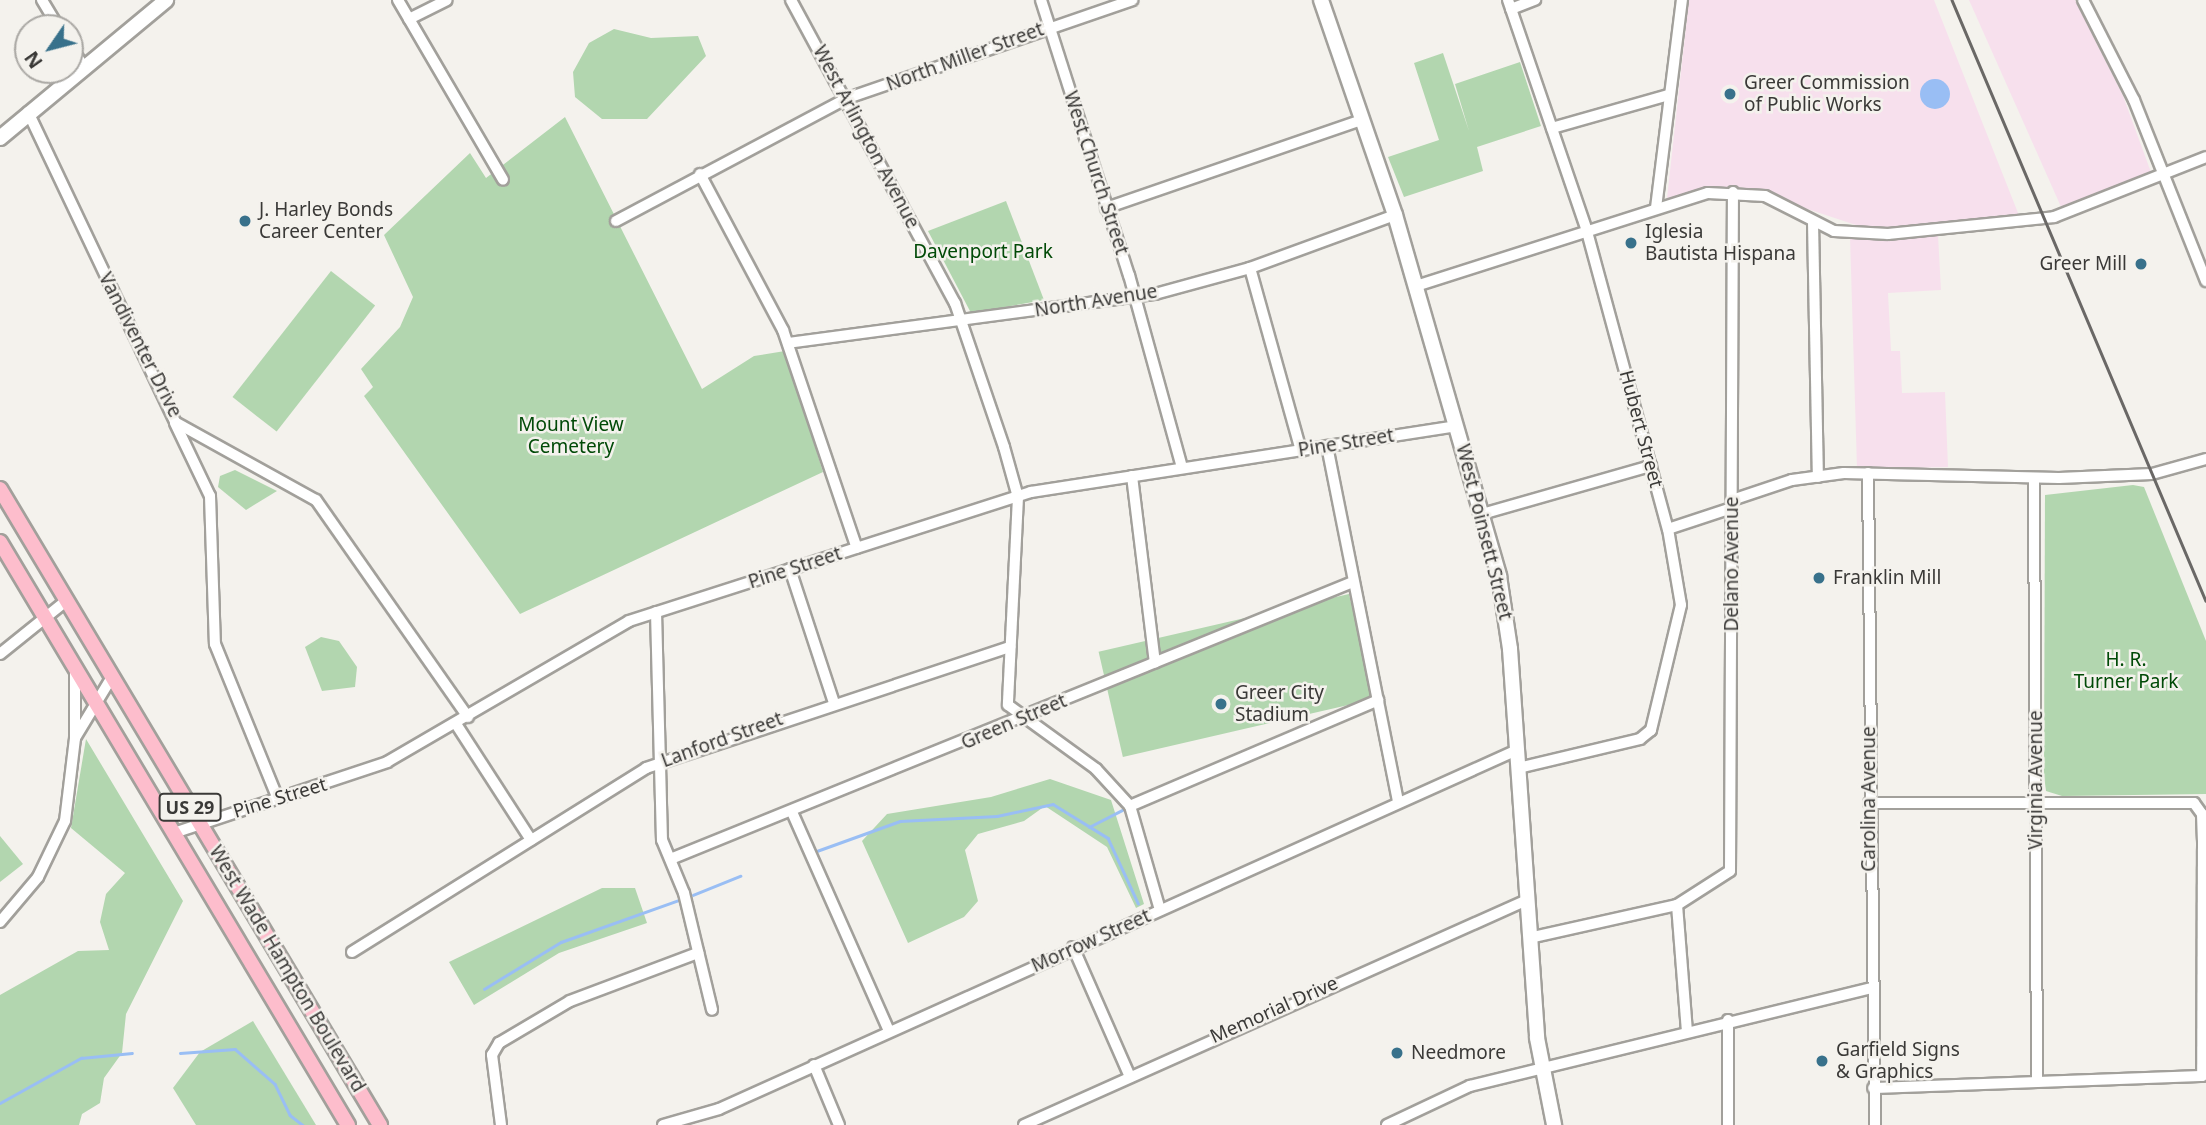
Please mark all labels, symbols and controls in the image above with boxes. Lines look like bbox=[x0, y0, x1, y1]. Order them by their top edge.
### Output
north arrow bbox=[14, 14, 84, 84]
street label: North Miller Street bbox=[883, 18, 1047, 96]
street label: West Arlington Avenue bbox=[808, 42, 924, 232]
text: N bbox=[18, 46, 49, 74]
place label: Greer Commission of Public Works bbox=[1744, 72, 1910, 116]
marker: Greer Commission of Public Works bbox=[1722, 86, 1738, 102]
street label: West Church Street bbox=[1059, 88, 1133, 258]
place label: J. Harley Bonds Career Center bbox=[259, 199, 393, 243]
marker: J. Harley Bonds Career Center bbox=[237, 213, 253, 229]
place label: Iglesia Bautista Hispana bbox=[1645, 221, 1796, 265]
marker: Iglesia Bautista Hispana bbox=[1623, 235, 1639, 251]
park label: Davenport Park bbox=[913, 241, 1053, 263]
place label: Greer Mill bbox=[2040, 253, 2127, 275]
marker: Greer Mill bbox=[2133, 256, 2149, 272]
street label: Vandiventer Drive bbox=[94, 269, 186, 421]
street label: North Avenue bbox=[1033, 280, 1159, 322]
street label: Hubert Street bbox=[1614, 368, 1668, 490]
park label: Mount View Cemetery bbox=[518, 414, 624, 458]
street label: Pine Street bbox=[1296, 424, 1396, 462]
street label: West Poinsett Street bbox=[1451, 442, 1517, 622]
street label: Delano Avenue bbox=[1721, 496, 1743, 632]
street label: Pine Street bbox=[745, 542, 845, 594]
place label: Franklin Mill bbox=[1833, 567, 1941, 589]
marker: Franklin Mill bbox=[1811, 570, 1827, 586]
park label: H. R. Turner Park bbox=[2074, 649, 2178, 693]
place label: Greer City Stadium bbox=[1235, 682, 1324, 726]
street label: Green Street bbox=[958, 690, 1070, 754]
marker: Greer City Stadium bbox=[1213, 696, 1229, 712]
street label: Lanford Street bbox=[658, 707, 786, 773]
street label: Virginia Avenue bbox=[2025, 710, 2047, 850]
street label: Carolina Avenue bbox=[1858, 726, 1880, 872]
street label: Pine Street bbox=[230, 773, 330, 823]
road number: US 29 bbox=[158, 792, 222, 822]
street label: West Wade Hampton Boulevard bbox=[204, 842, 370, 1096]
street label: Morrow Street bbox=[1028, 905, 1154, 977]
street label: Memorial Drive bbox=[1207, 972, 1341, 1048]
place label: Garfield Signs & Graphics bbox=[1836, 1039, 1960, 1083]
place label: Needmore bbox=[1411, 1042, 1506, 1064]
marker: Needmore bbox=[1389, 1045, 1405, 1061]
marker: Garfield Signs & Graphics bbox=[1814, 1053, 1830, 1069]

